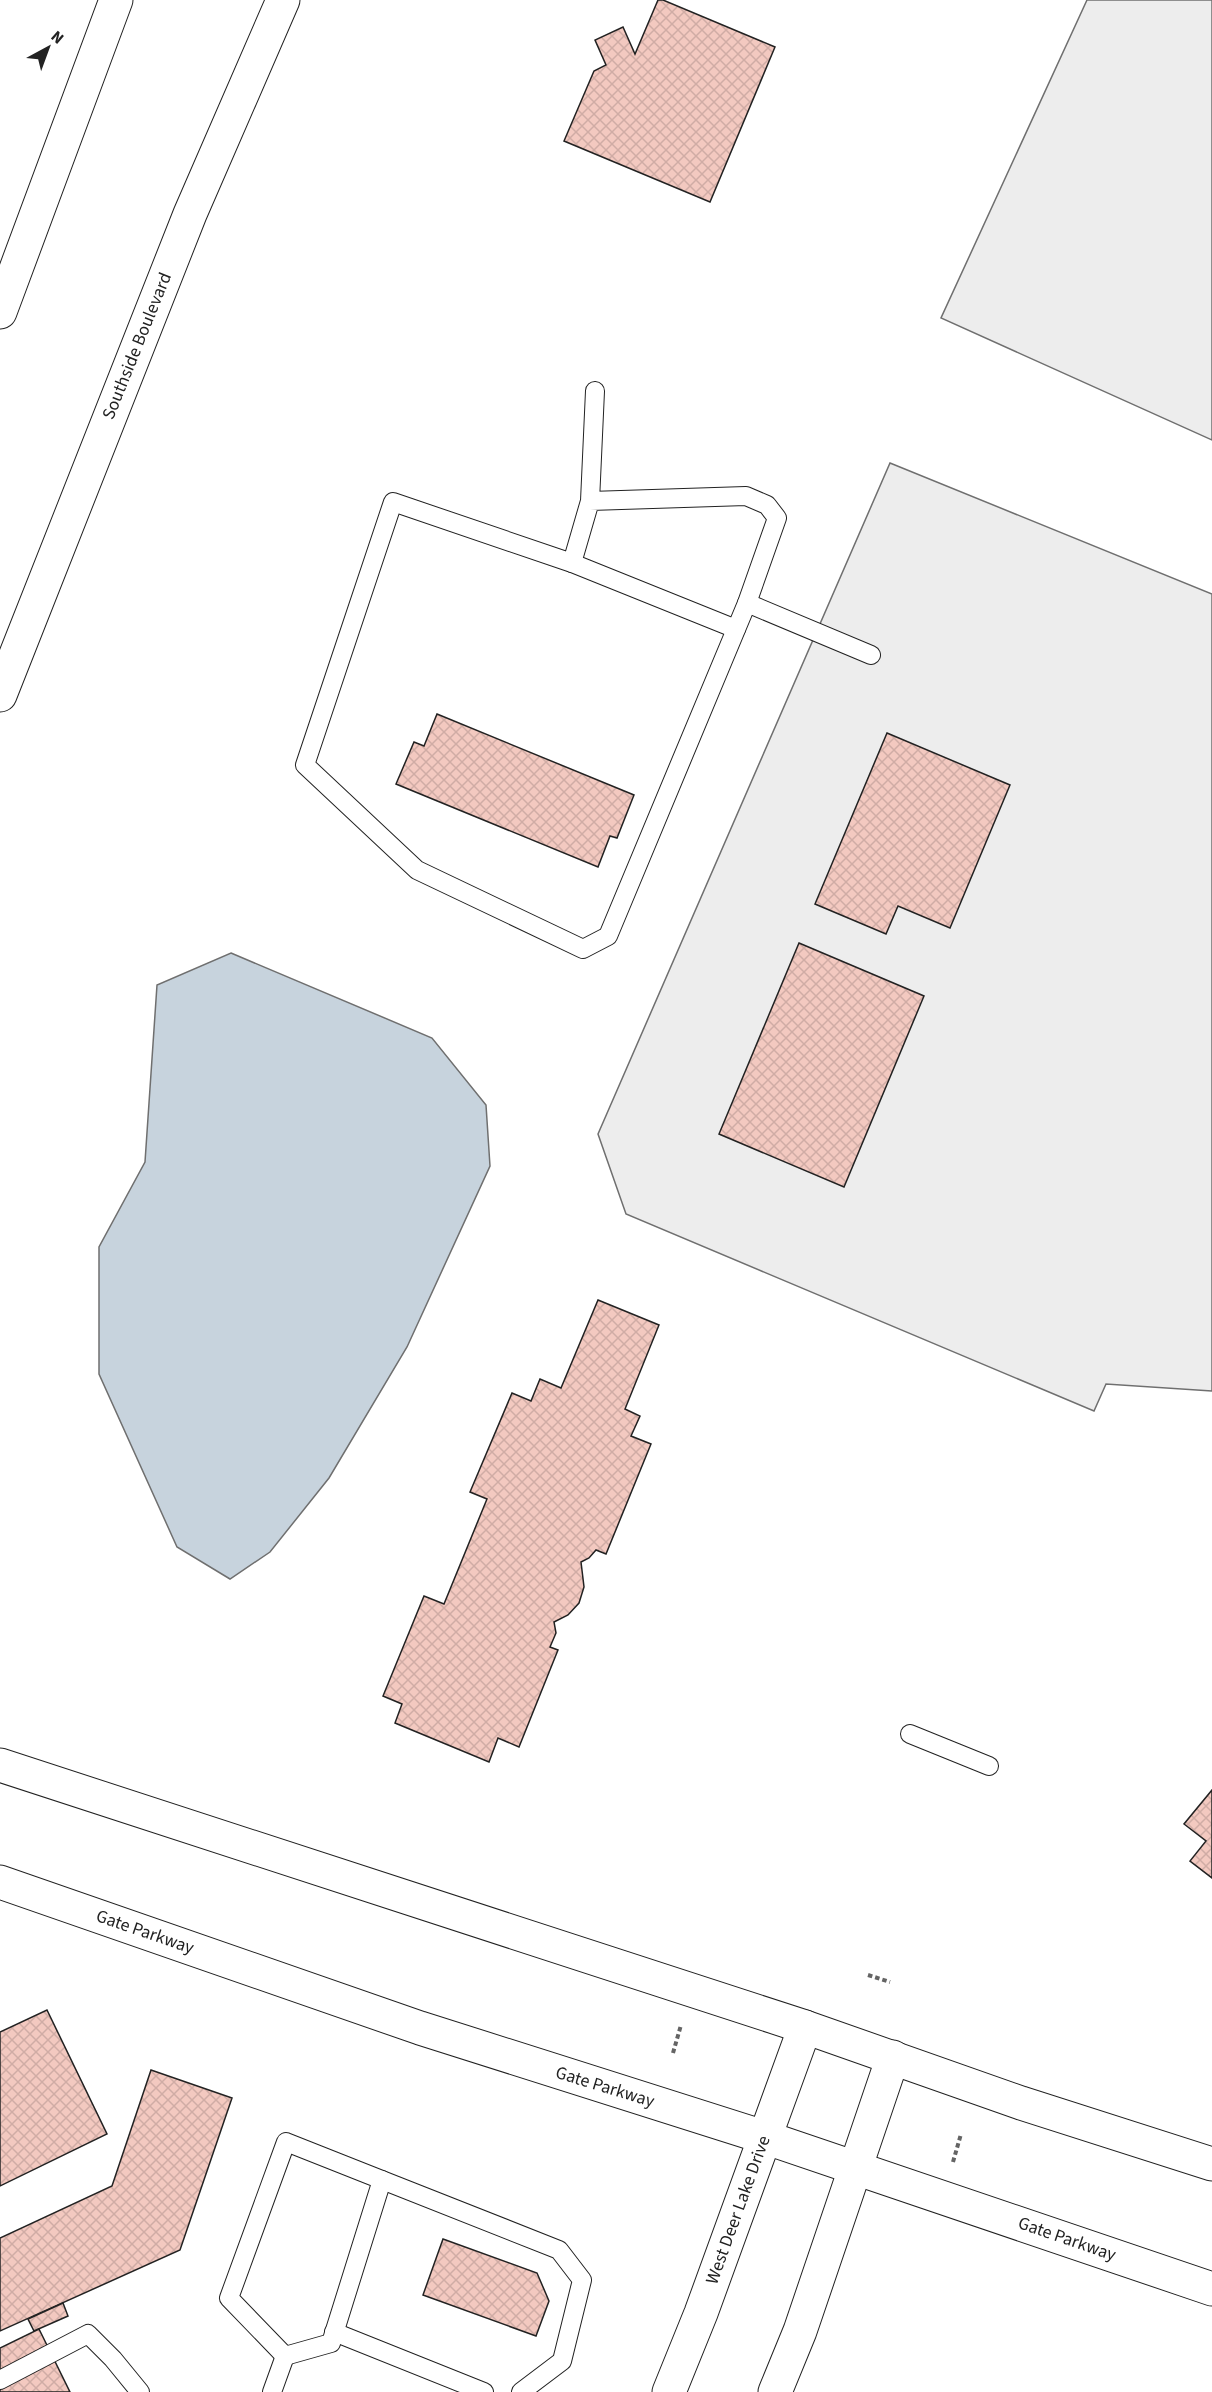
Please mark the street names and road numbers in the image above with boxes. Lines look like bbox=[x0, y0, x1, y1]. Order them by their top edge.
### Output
street label: Southside Boulevard bbox=[96, 269, 178, 423]
street label: Gate Parkway bbox=[93, 1904, 198, 1961]
street label: Gate Parkway bbox=[552, 2060, 658, 2114]
street label: West Deer Lake Drive bbox=[699, 2132, 777, 2288]
street label: Gate Parkway bbox=[1015, 2211, 1120, 2268]

